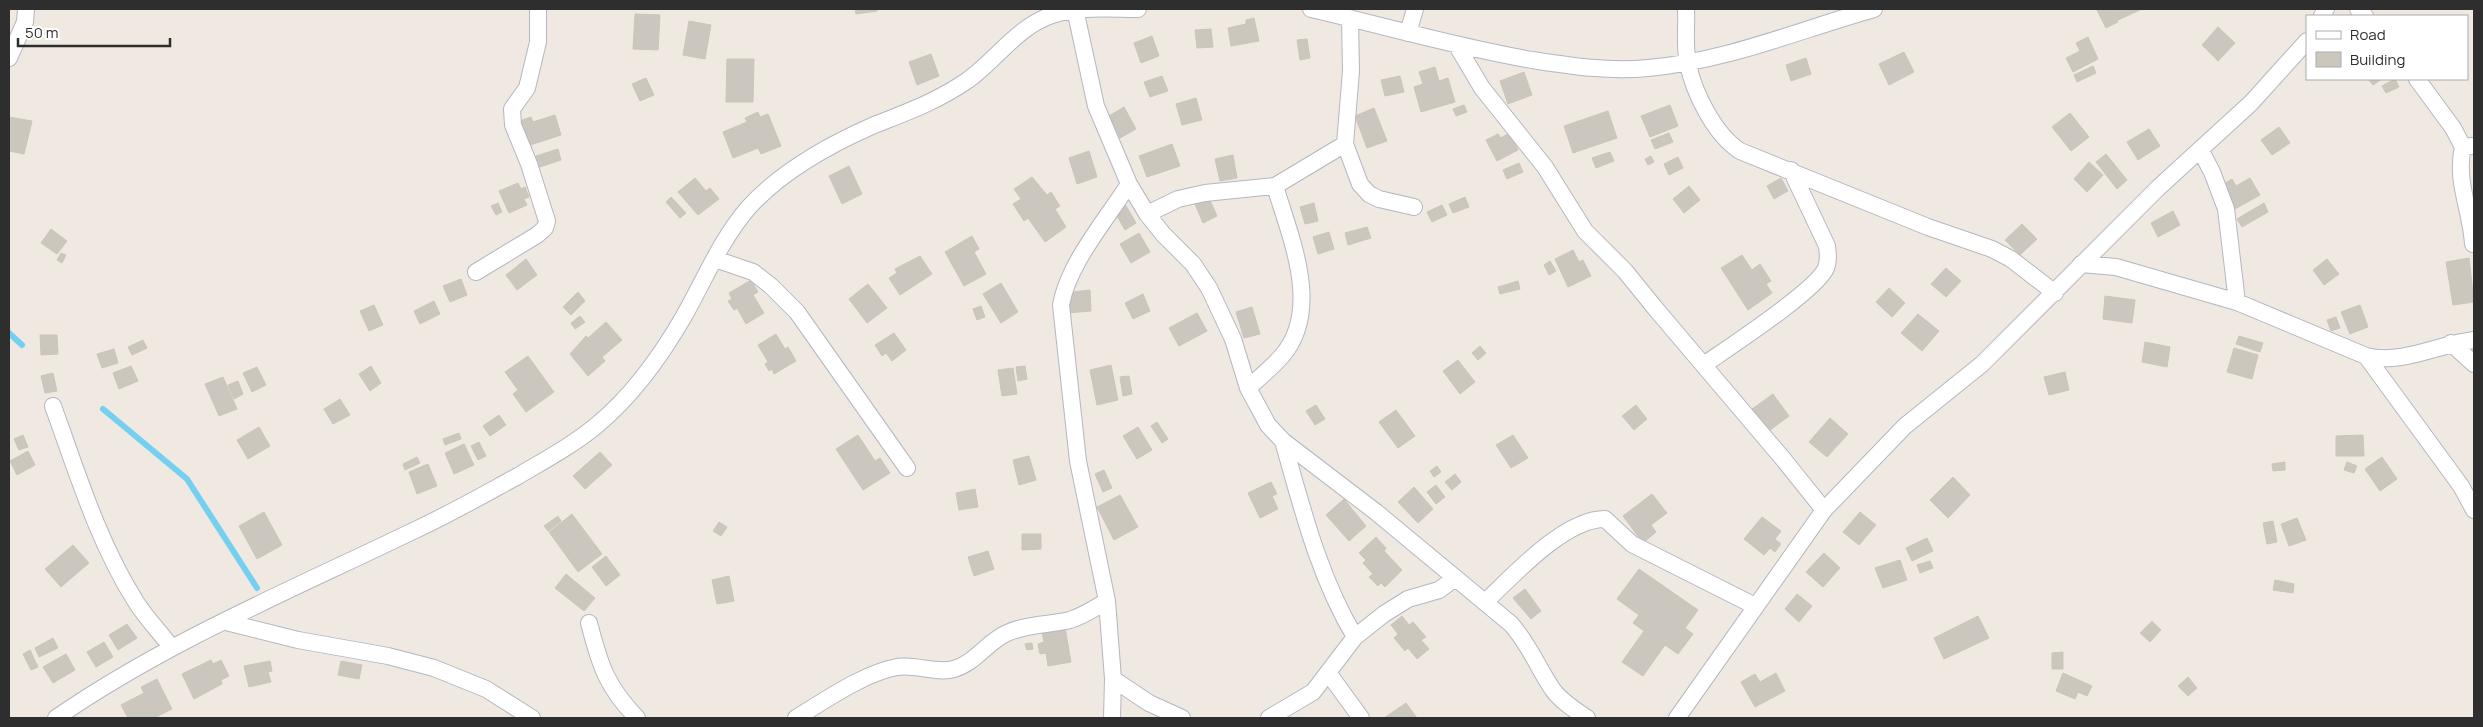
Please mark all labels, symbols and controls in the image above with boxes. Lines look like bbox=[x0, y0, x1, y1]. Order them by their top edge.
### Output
scale bar bbox=[18, 15, 170, 47]
legend bbox=[2306, 15, 2468, 80]
text: 50 m bbox=[25, 22, 59, 43]
text: Road bbox=[2350, 24, 2386, 45]
text: Building bbox=[2350, 49, 2405, 70]

